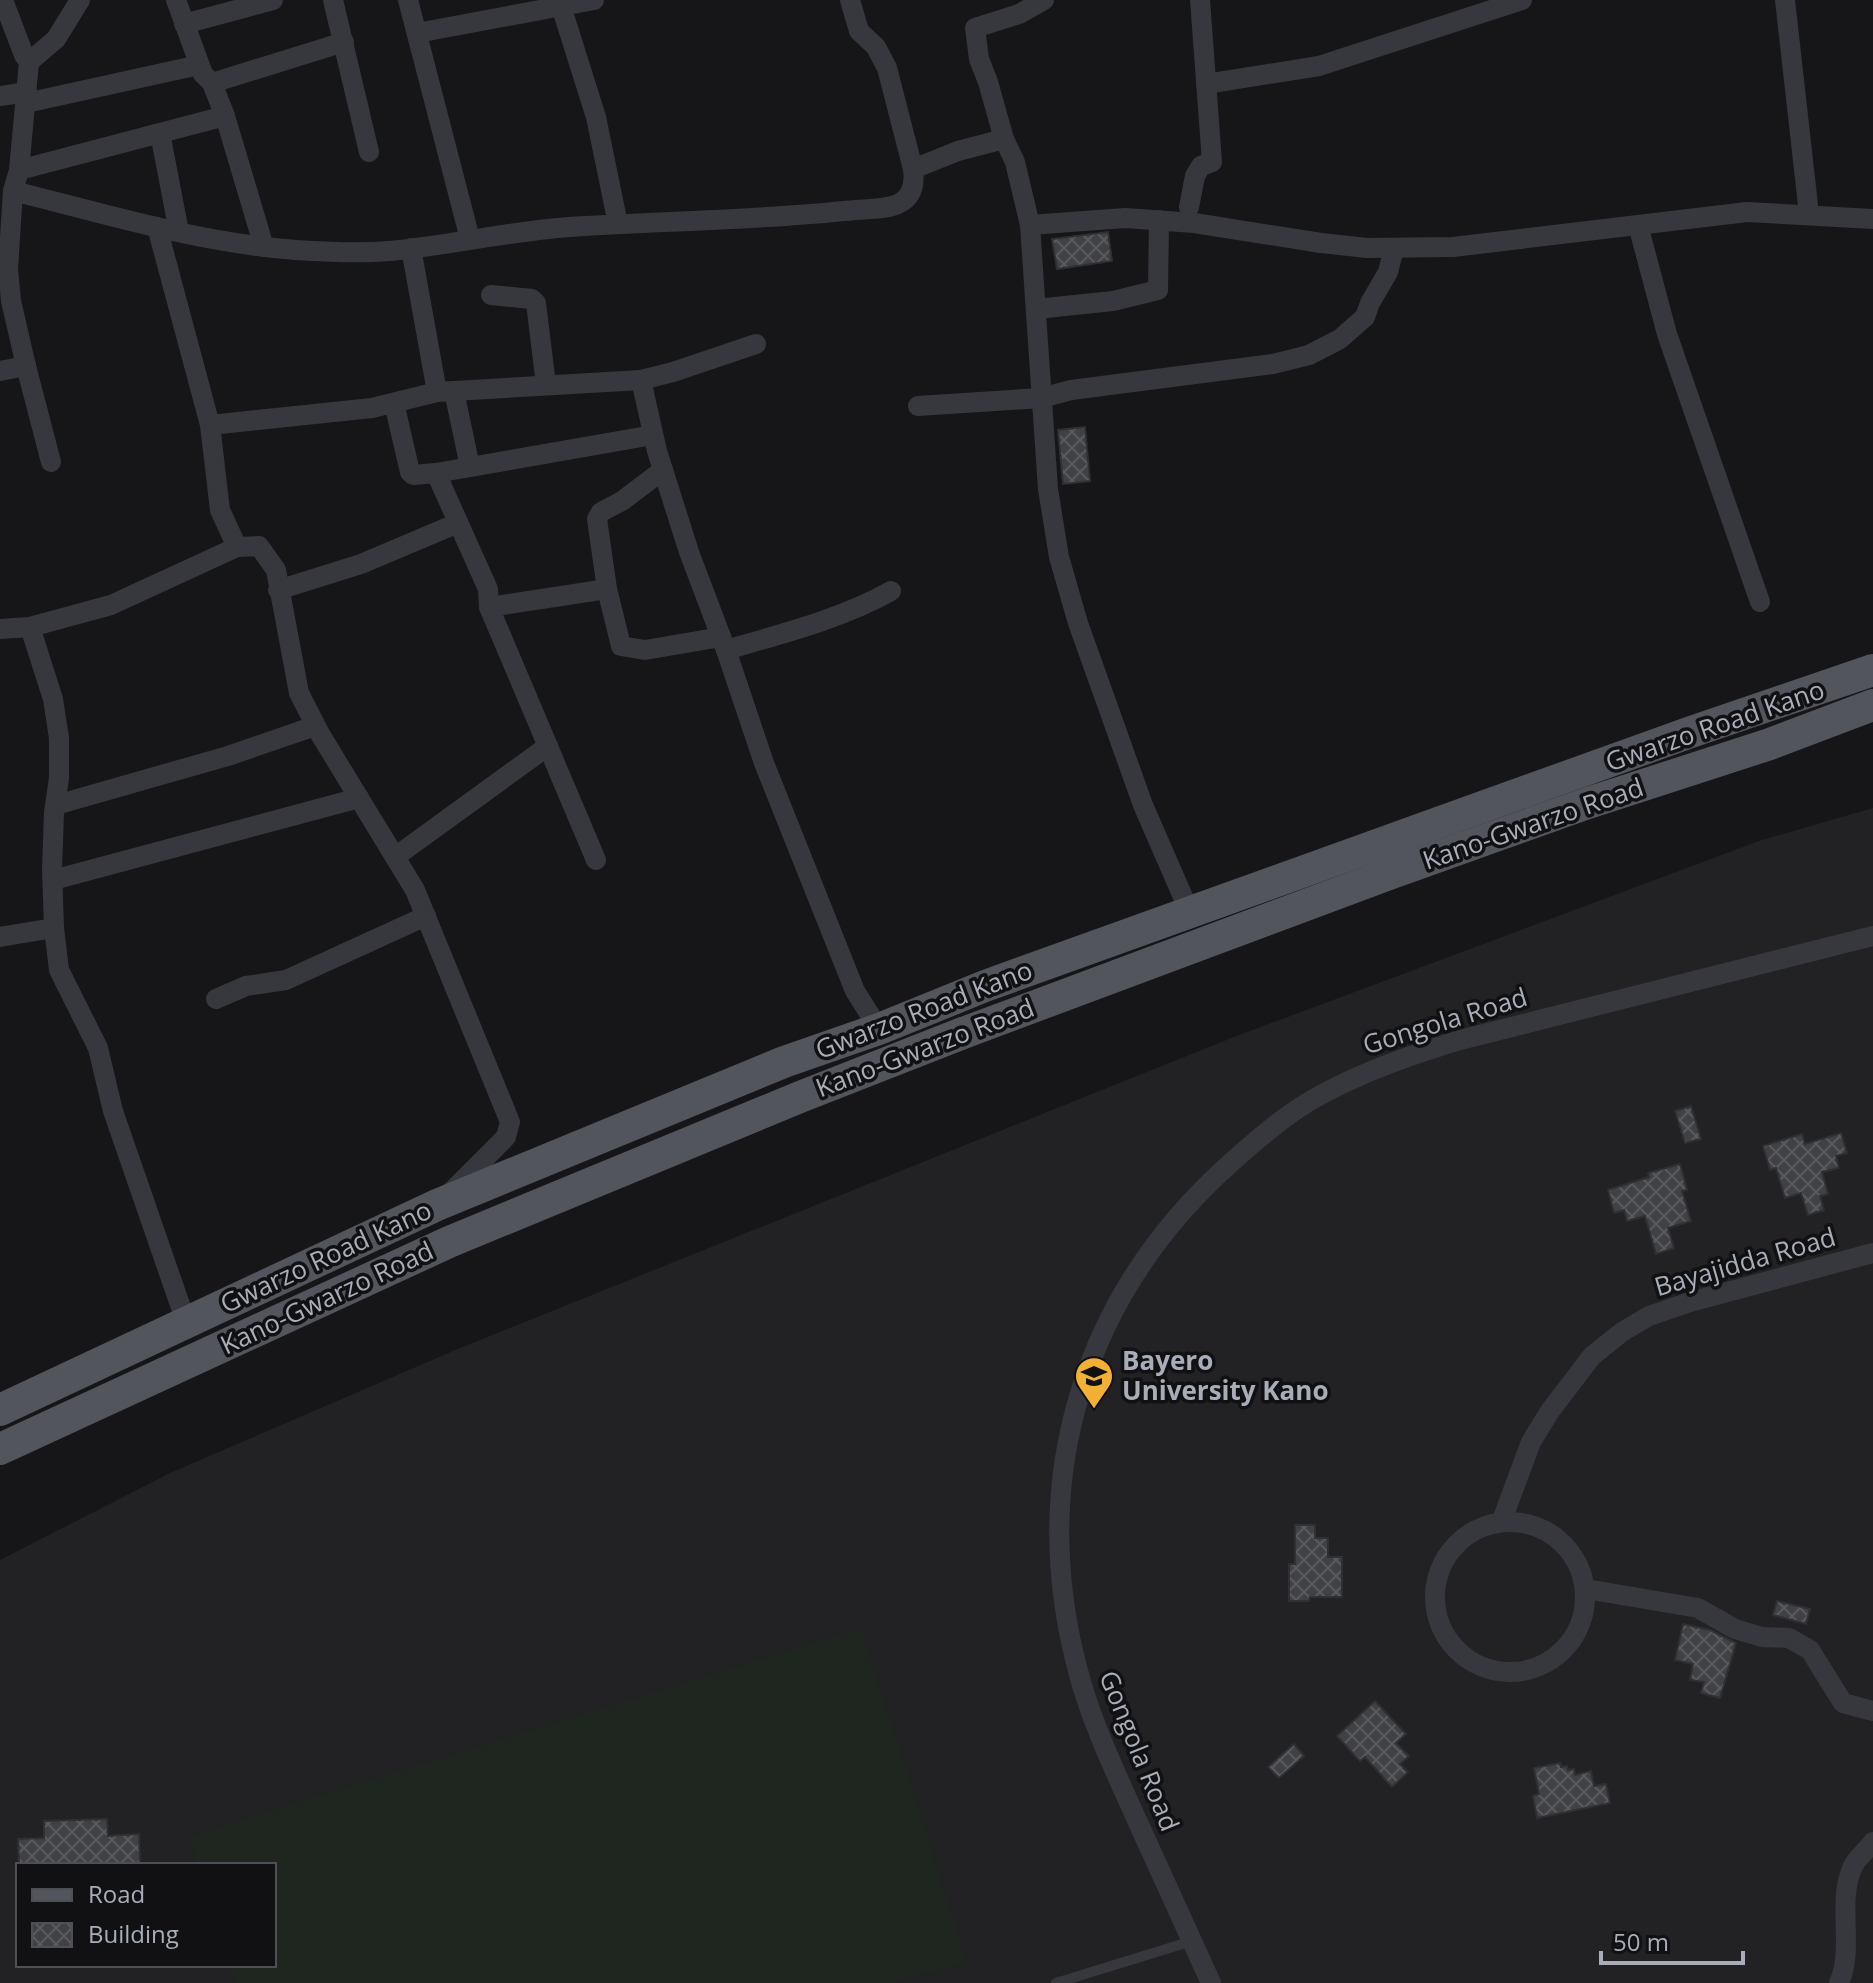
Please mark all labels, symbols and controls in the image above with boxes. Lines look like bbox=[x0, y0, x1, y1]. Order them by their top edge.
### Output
street label: Gwarzo Road Kano bbox=[1600, 671, 1829, 779]
street label: Kano-Gwarzo Road bbox=[1418, 768, 1648, 878]
street label: Gwarzo Road Kano bbox=[810, 951, 1037, 1067]
street label: Gongola Road bbox=[1358, 978, 1531, 1062]
street label: Kano-Gwarzo Road bbox=[810, 989, 1039, 1105]
street label: Gwarzo Road Kano bbox=[214, 1191, 437, 1321]
street label: Bayajidda Road bbox=[1650, 1218, 1840, 1304]
street label: Kano-Gwarzo Road bbox=[214, 1232, 439, 1362]
place label: Bayero University Kano bbox=[1122, 1342, 1328, 1408]
school or university icon: Bayero University Kano bbox=[1073, 1355, 1115, 1410]
street label: Gongola Road bbox=[1091, 1665, 1188, 1836]
legend bbox=[16, 1863, 276, 1967]
text: Road bbox=[88, 1877, 145, 1910]
scale bar bbox=[1601, 1915, 1743, 1965]
text: Building bbox=[88, 1917, 179, 1950]
text: 50 m bbox=[1613, 1925, 1669, 1958]

